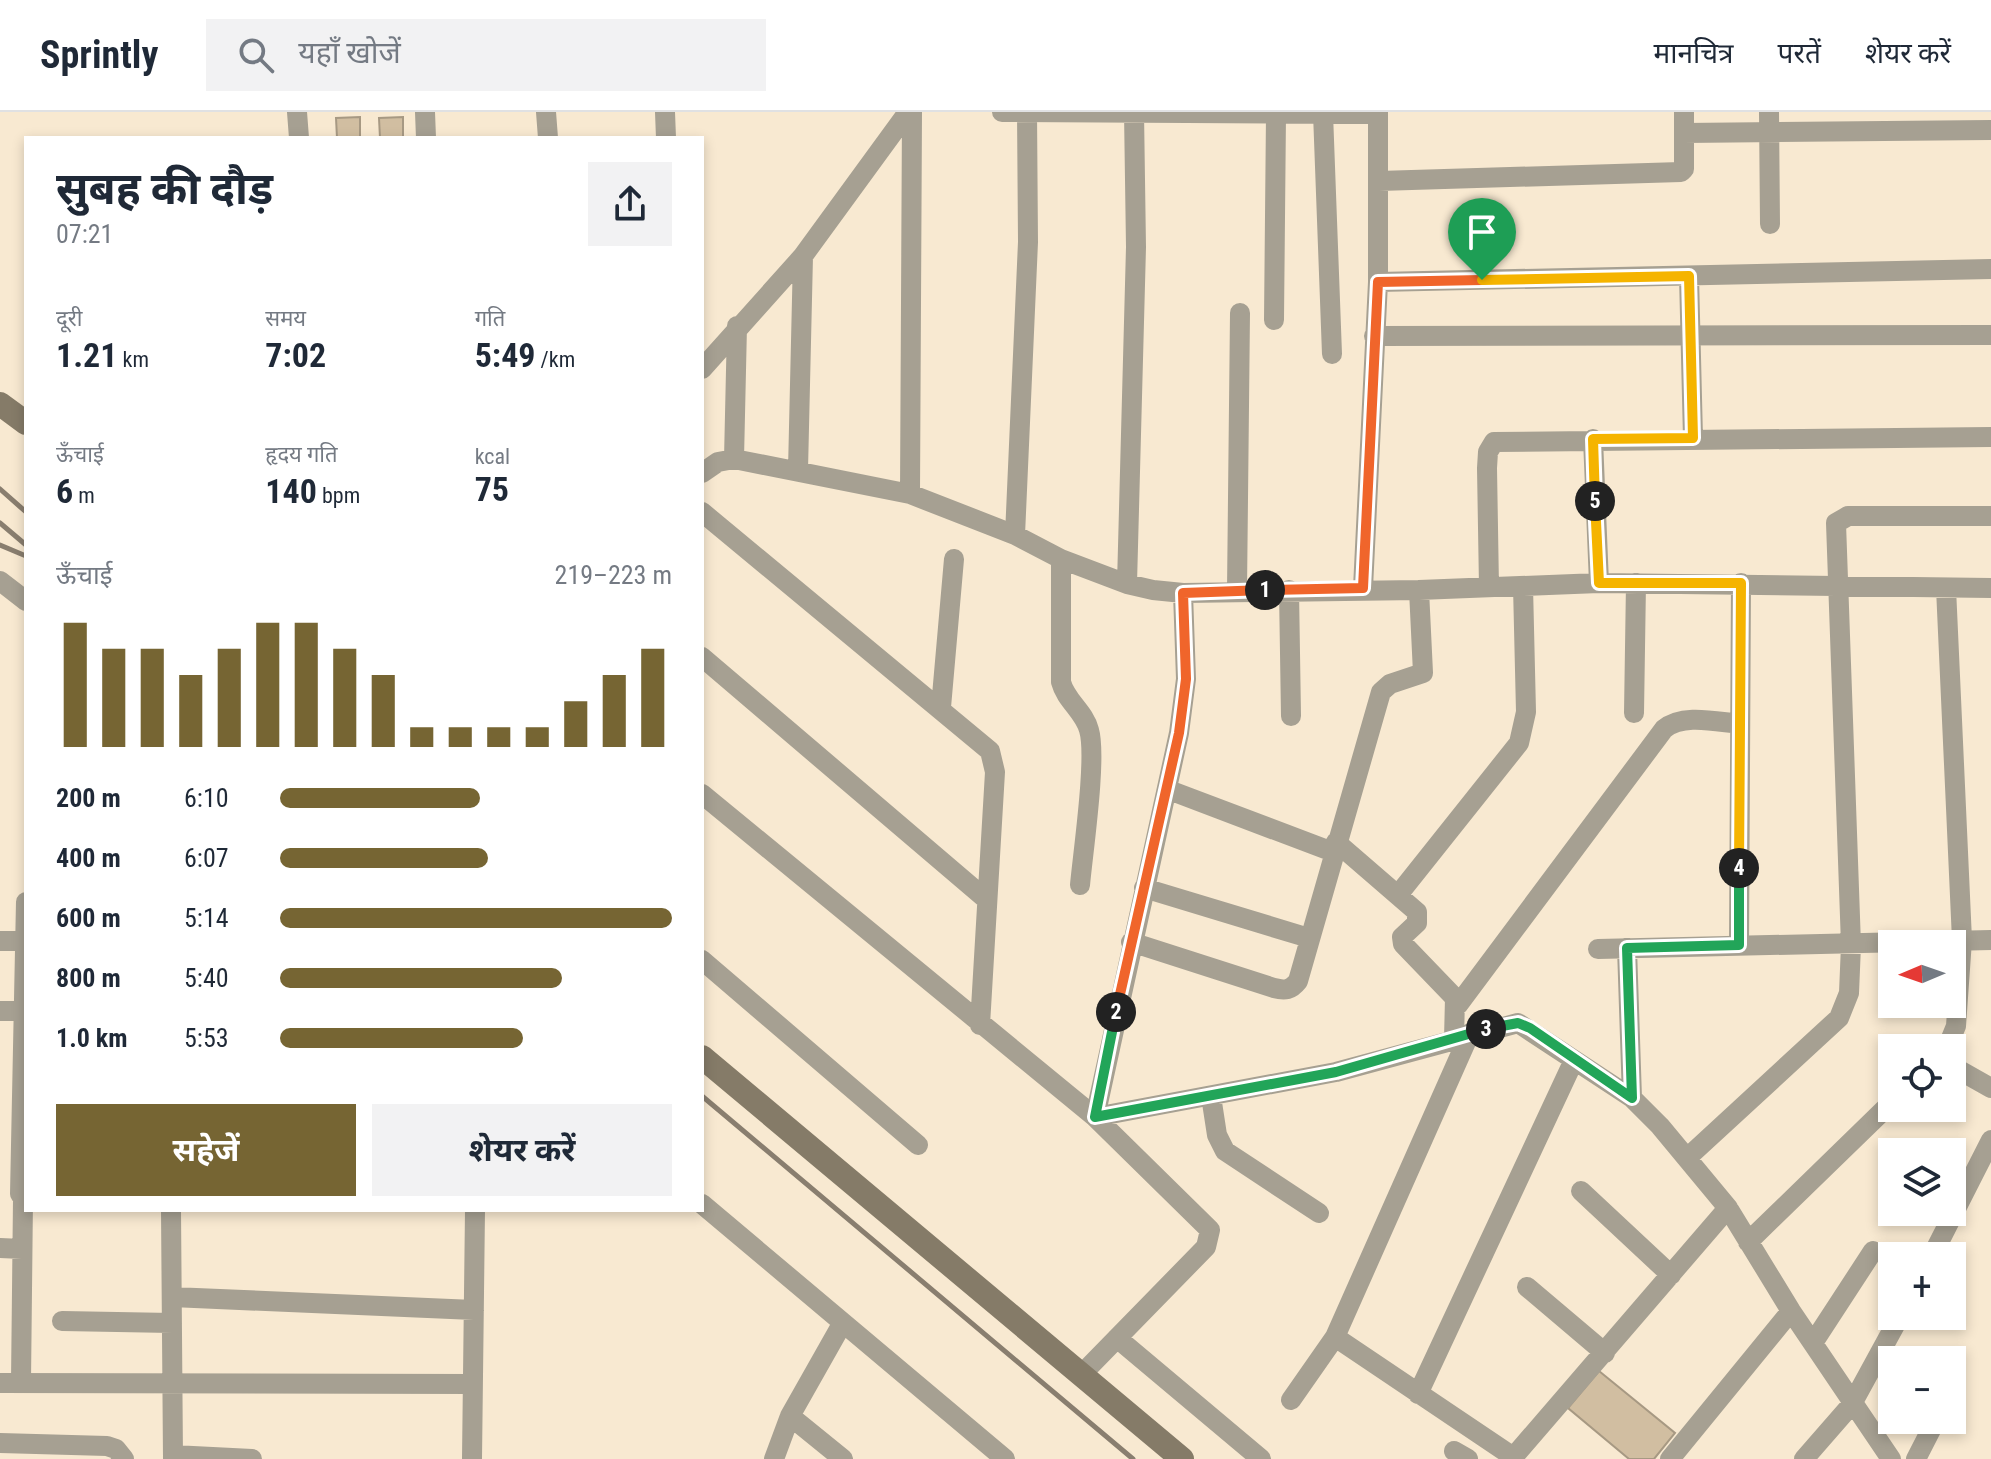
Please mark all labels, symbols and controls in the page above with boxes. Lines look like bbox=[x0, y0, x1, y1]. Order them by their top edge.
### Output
search box bbox=[206, 19, 766, 91]
text: Sprintly bbox=[40, 33, 158, 77]
icon: search bbox=[234, 33, 278, 77]
text: यहाँ खोजें bbox=[298, 35, 401, 70]
text: मानचित्र bbox=[1654, 37, 1734, 70]
text: परतें bbox=[1778, 37, 1821, 70]
text: शेयर करें bbox=[1865, 37, 1951, 70]
button: share bbox=[588, 162, 672, 246]
text: सुबह की दौड़ bbox=[56, 163, 273, 215]
pin bbox=[1448, 198, 1516, 280]
icon: arrive bbox=[1460, 210, 1504, 254]
text: 07:21 bbox=[56, 219, 113, 249]
text: दूरी bbox=[56, 306, 82, 331]
text: समय bbox=[265, 306, 306, 331]
text: गति bbox=[475, 306, 505, 331]
text: 1.21 bbox=[56, 335, 117, 375]
text: 7:02 bbox=[265, 335, 326, 375]
text: 5:49 bbox=[475, 335, 536, 375]
text: km bbox=[117, 347, 149, 372]
text: /km bbox=[536, 347, 575, 372]
text: ऊँचाई bbox=[56, 442, 104, 467]
text: हृदय गति bbox=[265, 442, 338, 467]
text: kcal bbox=[475, 444, 510, 469]
text: 75 bbox=[475, 469, 509, 509]
text: 6 bbox=[56, 471, 73, 511]
text: 140 bbox=[265, 471, 317, 511]
pin: 5 bbox=[1575, 481, 1615, 521]
text: m bbox=[73, 483, 95, 508]
text: bpm bbox=[317, 483, 360, 508]
text: 5 bbox=[1589, 488, 1601, 513]
text: ऊँचाई bbox=[56, 560, 112, 590]
text: 219–223 m bbox=[555, 560, 672, 590]
pin: 1 bbox=[1245, 570, 1285, 610]
text: 1 bbox=[1259, 577, 1271, 602]
text: 200 m bbox=[56, 783, 121, 813]
text: 6:10 bbox=[184, 783, 229, 813]
text: 400 m bbox=[56, 843, 121, 873]
text: 6:07 bbox=[184, 843, 229, 873]
pin: 4 bbox=[1719, 848, 1759, 888]
text: 4 bbox=[1733, 855, 1745, 880]
text: 600 m bbox=[56, 903, 121, 933]
text: 5:14 bbox=[184, 903, 229, 933]
north arrow bbox=[1878, 930, 1966, 1018]
map controls bbox=[1878, 930, 1966, 1434]
text: 800 m bbox=[56, 963, 121, 993]
text: 5:40 bbox=[184, 963, 229, 993]
pin: 2 bbox=[1096, 992, 1136, 1032]
text: 2 bbox=[1110, 999, 1122, 1024]
pin: 3 bbox=[1466, 1009, 1506, 1049]
text: 3 bbox=[1480, 1016, 1492, 1041]
text: 1.0 km bbox=[56, 1023, 128, 1053]
text: 5:53 bbox=[184, 1023, 229, 1053]
button: locate bbox=[1878, 1034, 1966, 1122]
button: सहेजें bbox=[56, 1104, 356, 1196]
button: शेयर करें bbox=[372, 1104, 672, 1196]
button: layers bbox=[1878, 1138, 1966, 1226]
button: + bbox=[1878, 1242, 1966, 1330]
button: − bbox=[1878, 1346, 1966, 1434]

